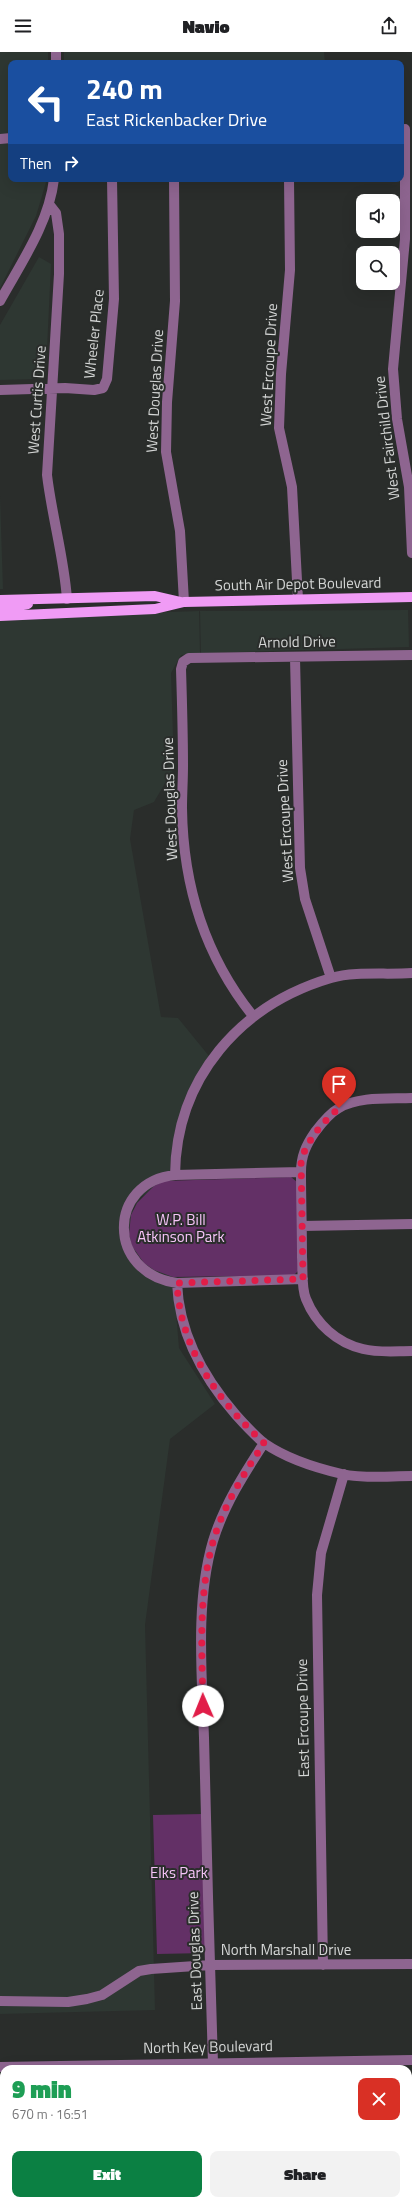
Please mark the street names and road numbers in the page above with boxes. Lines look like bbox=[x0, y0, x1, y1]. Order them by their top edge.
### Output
street label: Wheeler Place bbox=[77, 288, 110, 380]
street label: West Ercoupe Drive bbox=[254, 303, 283, 427]
street label: West Douglas Drive bbox=[140, 329, 169, 453]
street label: West Curtis Drive bbox=[21, 345, 52, 455]
street label: West Fairchild Drive bbox=[367, 375, 406, 501]
street label: South Air Depot Boulevard bbox=[215, 571, 381, 596]
street label: Arnold Drive bbox=[258, 629, 336, 654]
street label: West Douglas Drive bbox=[156, 737, 183, 861]
street label: West Ercoupe Drive bbox=[270, 759, 299, 883]
street label: East Ercoupe Drive bbox=[290, 1659, 315, 1778]
street label: East Douglas Drive bbox=[181, 1891, 208, 2011]
street label: North Marshall Drive bbox=[221, 1938, 351, 1961]
street label: North Key Boulevard bbox=[143, 2034, 273, 2059]

